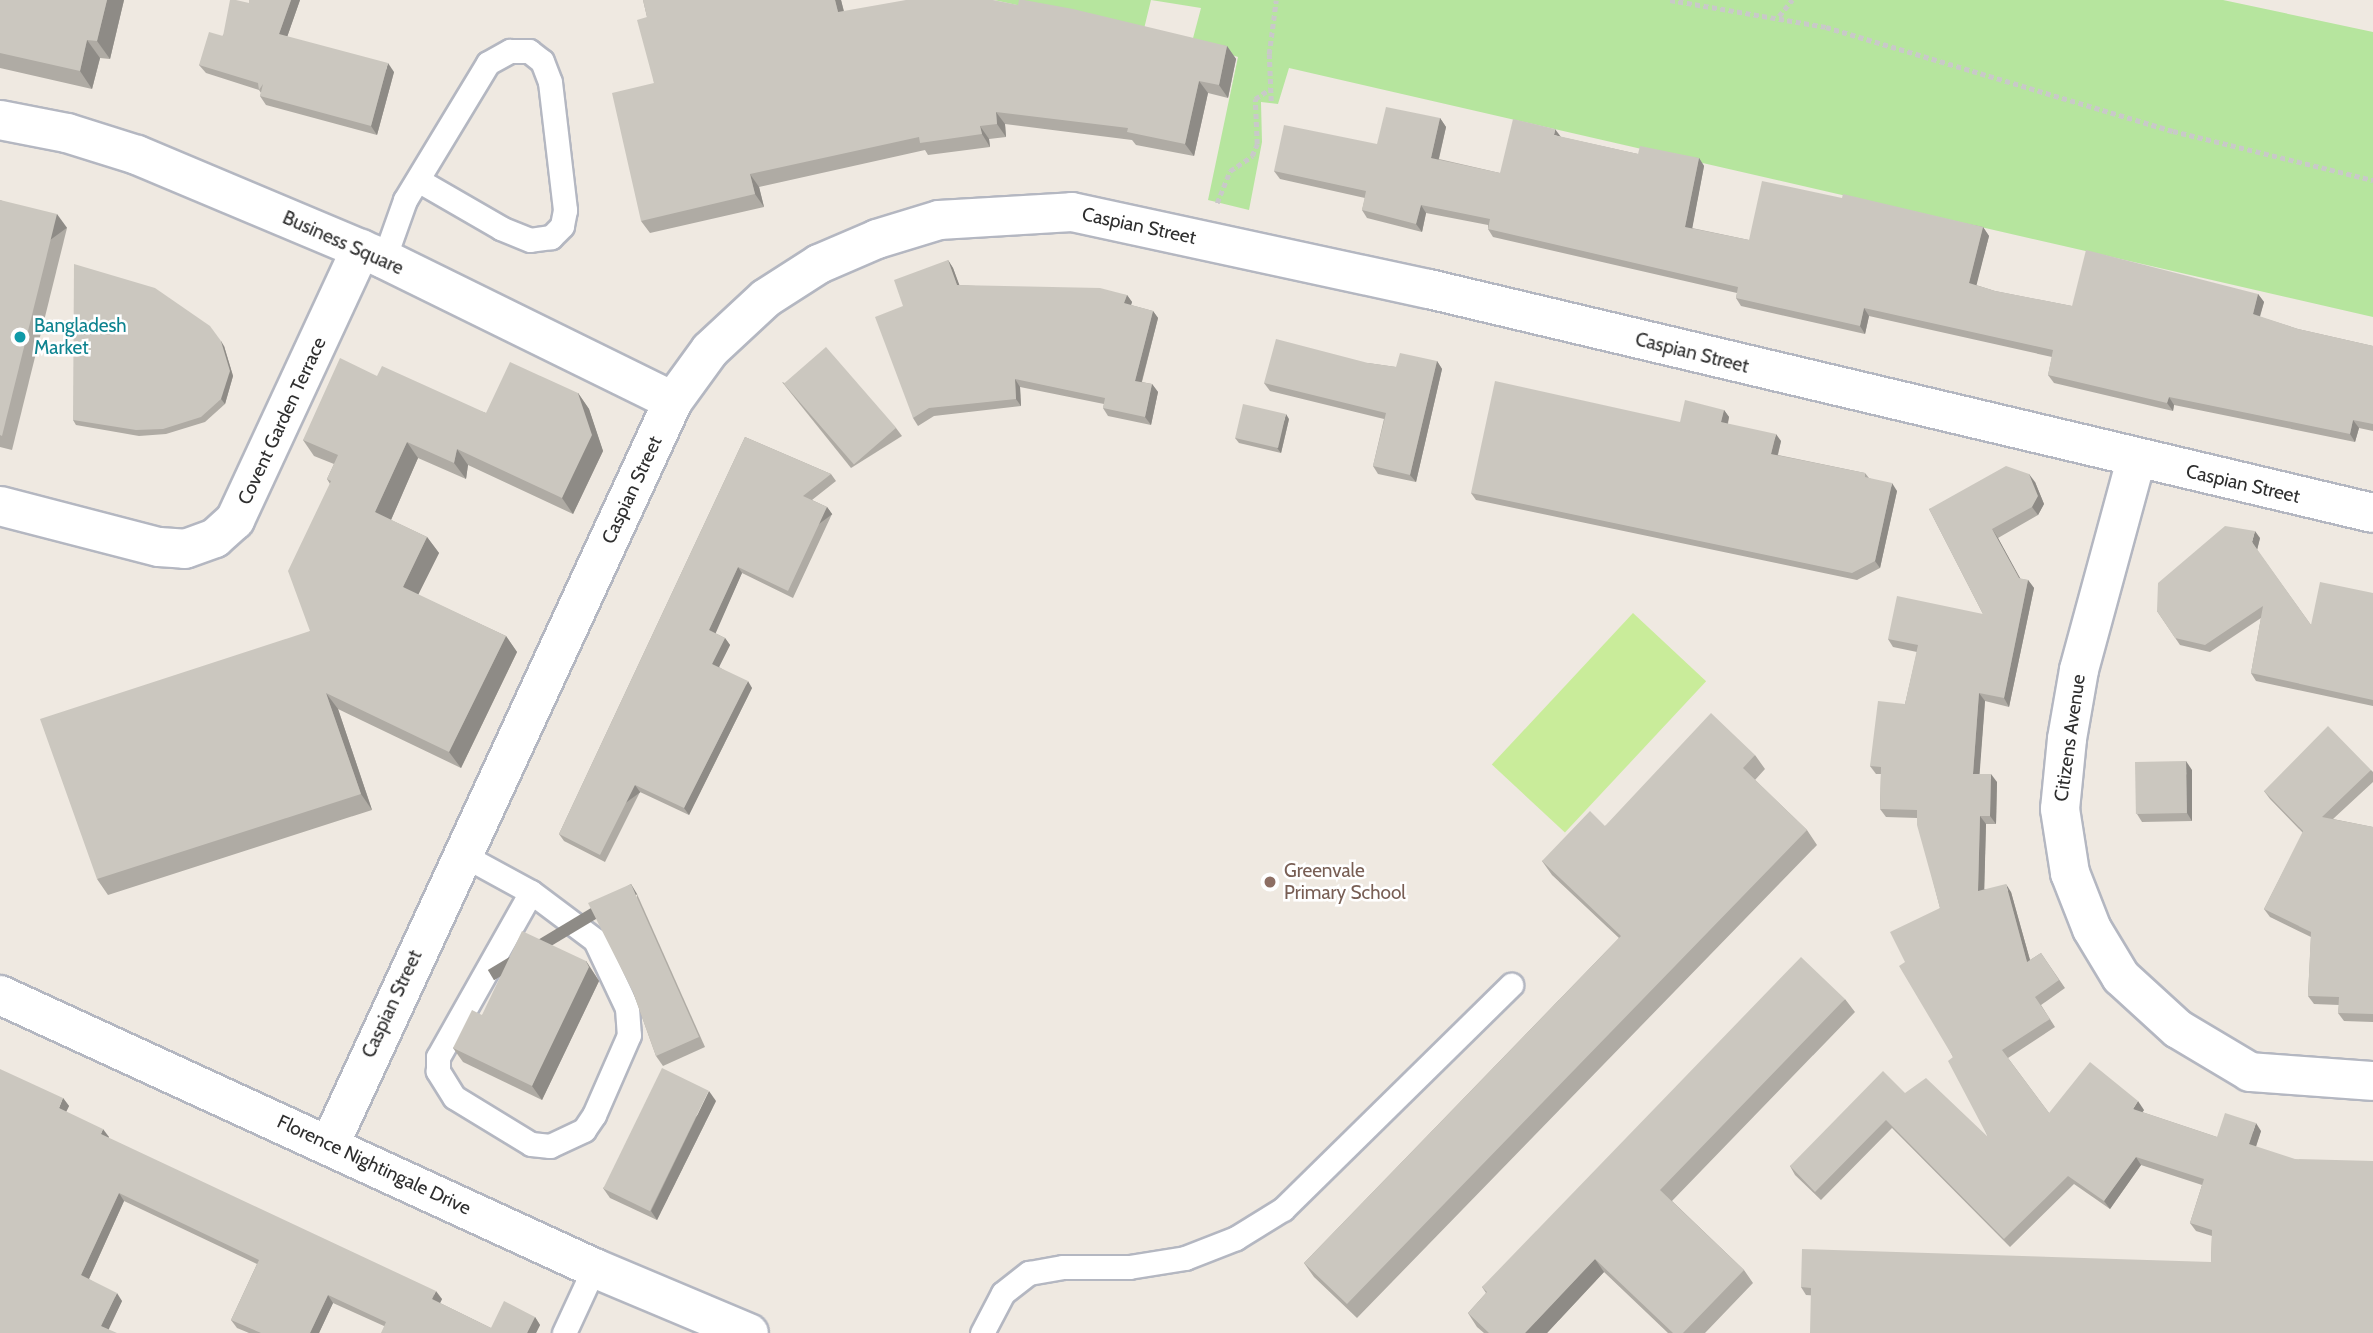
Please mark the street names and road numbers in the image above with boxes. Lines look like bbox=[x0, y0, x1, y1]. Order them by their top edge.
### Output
street label: Caspian Street bbox=[1080, 203, 1198, 249]
street label: Business Square bbox=[279, 206, 407, 280]
street label: Caspian Street bbox=[1633, 328, 1751, 378]
street label: Covent Garden Terrace bbox=[233, 334, 331, 508]
street label: Caspian Street bbox=[597, 433, 667, 547]
street label: Caspian Street bbox=[2184, 460, 2302, 508]
street label: Citizens Avenue bbox=[2050, 673, 2090, 803]
street label: Caspian Street bbox=[357, 947, 427, 1061]
street label: Florence Nightingale Drive bbox=[274, 1110, 474, 1220]

